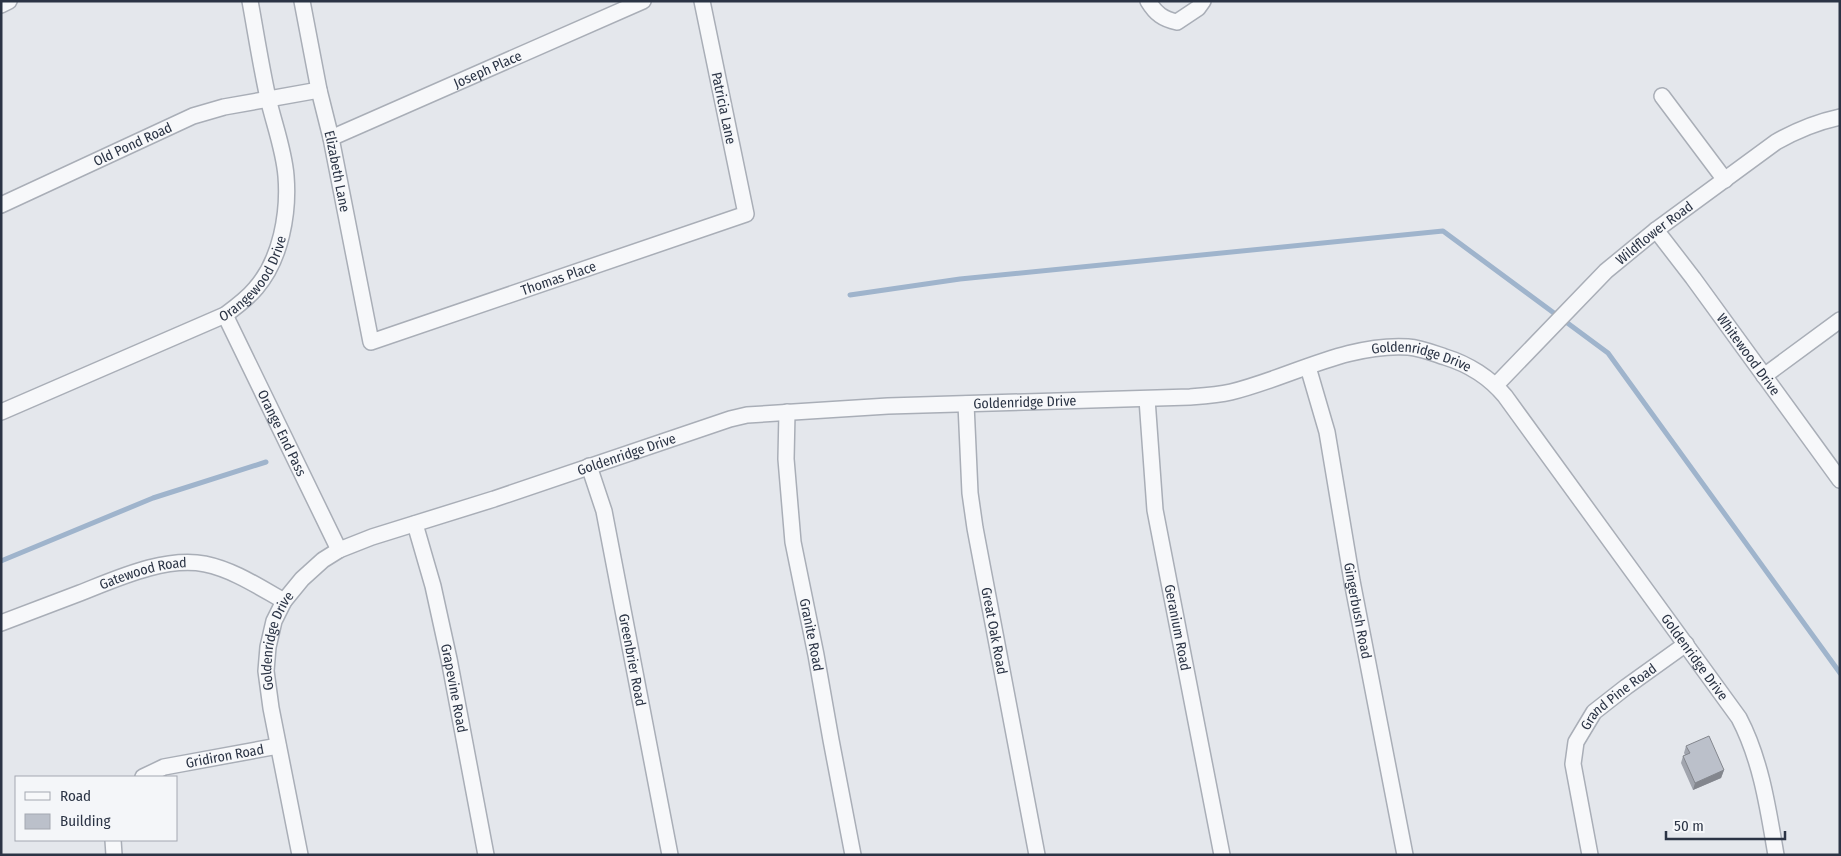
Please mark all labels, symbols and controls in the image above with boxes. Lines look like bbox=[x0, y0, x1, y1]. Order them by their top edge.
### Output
street label: Joseph Place bbox=[451, 47, 525, 92]
street label: Patricia Lane bbox=[708, 70, 739, 146]
street label: Old Pond Road bbox=[91, 119, 175, 170]
street label: Elizabeth Lane bbox=[320, 129, 353, 214]
street label: Wildflower Road bbox=[1612, 198, 1697, 269]
street label: Orangewood Drive bbox=[217, 234, 290, 326]
street label: Thomas Place bbox=[519, 258, 599, 299]
street label: Whitewood Drive bbox=[1713, 310, 1784, 399]
street label: Goldenridge Drive bbox=[1370, 339, 1474, 376]
street label: Orange End Pass bbox=[254, 387, 310, 479]
street label: Goldenridge Drive bbox=[973, 392, 1077, 412]
street label: Goldenridge Drive bbox=[575, 430, 678, 479]
street label: Gatewood Road bbox=[97, 554, 187, 593]
street label: Gingerbush Road bbox=[1340, 561, 1375, 660]
street label: Geranium Road bbox=[1161, 583, 1194, 672]
street label: Great Oak Road bbox=[977, 586, 1011, 676]
street label: Goldenridge Drive bbox=[258, 588, 297, 692]
street label: Granite Road bbox=[796, 597, 827, 673]
street label: Goldenridge Drive bbox=[1657, 611, 1732, 704]
street label: Greenbrier Road bbox=[615, 612, 649, 708]
street label: Grapevine Road bbox=[437, 642, 471, 734]
street label: Grand Pine Road bbox=[1577, 660, 1660, 733]
street label: Gridiron Road bbox=[184, 741, 265, 772]
legend bbox=[15, 776, 178, 841]
text: Road bbox=[60, 787, 91, 805]
scale bar bbox=[1666, 808, 1785, 840]
text: Building bbox=[60, 812, 111, 830]
text: 50 m bbox=[1674, 817, 1704, 835]

